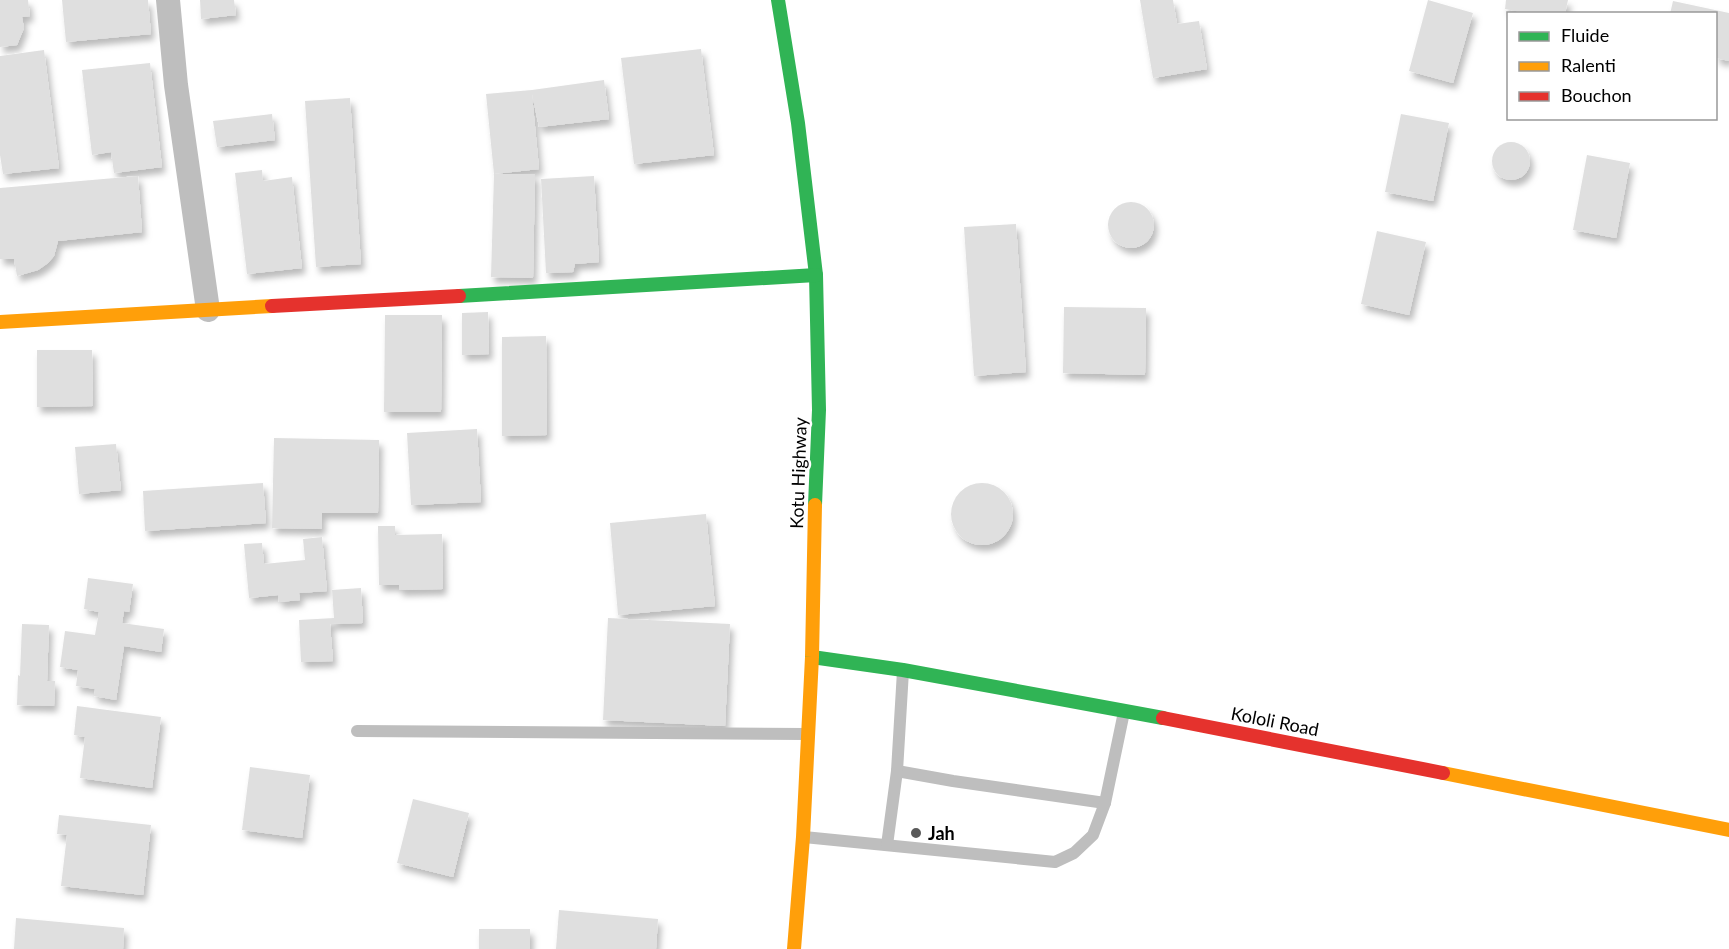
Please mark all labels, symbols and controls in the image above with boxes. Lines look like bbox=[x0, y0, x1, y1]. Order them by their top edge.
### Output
legend bbox=[1507, 12, 1717, 120]
text: Fluide bbox=[1561, 24, 1609, 46]
text: Ralenti bbox=[1561, 54, 1616, 76]
text: Bouchon bbox=[1561, 84, 1632, 106]
street label: Kotu Highway bbox=[785, 416, 811, 529]
street label: Kololi Road bbox=[1229, 702, 1321, 740]
place label: Jah bbox=[928, 822, 955, 844]
marker: Jah bbox=[909, 826, 923, 840]

